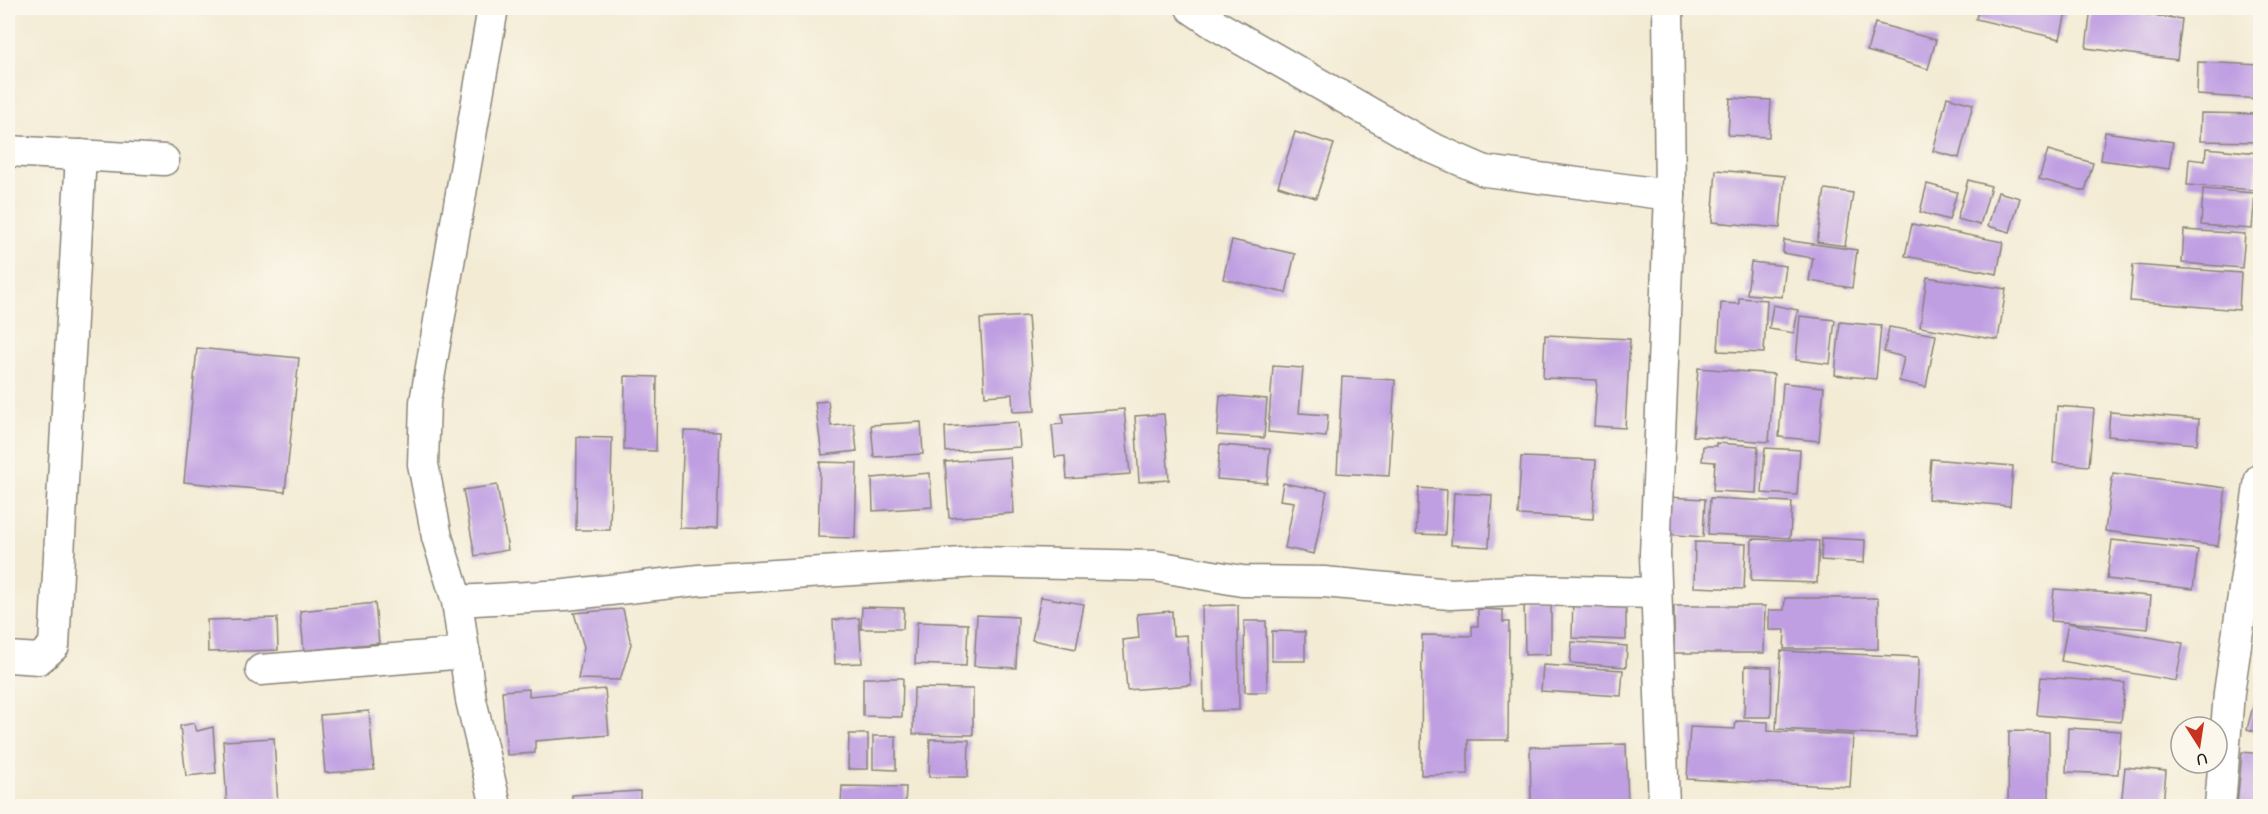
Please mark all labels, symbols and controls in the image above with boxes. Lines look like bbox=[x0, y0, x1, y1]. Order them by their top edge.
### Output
north arrow bbox=[2169, 715, 2229, 775]
text: U bbox=[2195, 749, 2209, 769]

